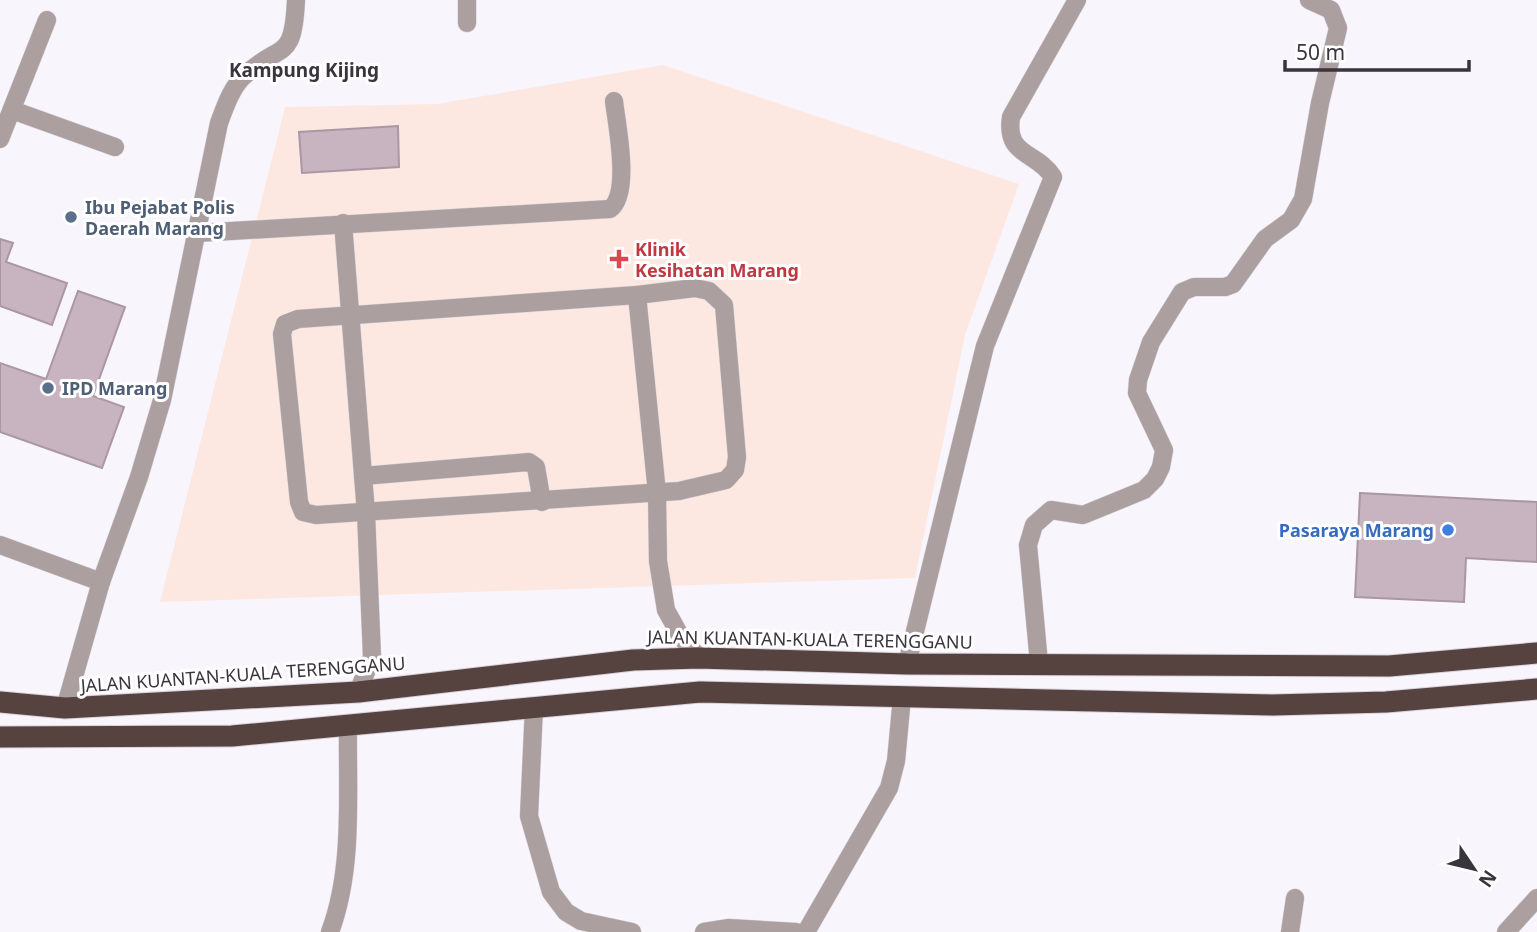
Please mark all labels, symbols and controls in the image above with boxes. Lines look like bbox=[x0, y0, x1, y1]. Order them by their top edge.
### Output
scale bar bbox=[1285, 28, 1469, 72]
text: 50 m bbox=[1296, 38, 1345, 66]
district label: Kampung Kijing bbox=[229, 57, 379, 83]
place label: Ibu Pejabat Polis Daerah Marang bbox=[85, 195, 235, 240]
marker: Ibu Pejabat Polis Daerah Marang bbox=[63, 209, 79, 225]
place label: Klinik Kesihatan Marang bbox=[635, 237, 799, 282]
marker: Klinik Kesihatan Marang bbox=[609, 249, 629, 269]
place label: IPD Marang bbox=[62, 376, 167, 400]
marker: IPD Marang bbox=[40, 380, 56, 396]
place label: Pasaraya Marang bbox=[1279, 518, 1434, 542]
marker: Pasaraya Marang bbox=[1440, 522, 1456, 538]
street label: JALAN KUANTAN-KUALA TERENGGANU bbox=[645, 624, 973, 654]
street label: JALAN KUANTAN-KUALA TERENGGANU bbox=[78, 651, 406, 697]
north arrow bbox=[1439, 834, 1509, 904]
text: N bbox=[1473, 865, 1503, 893]

